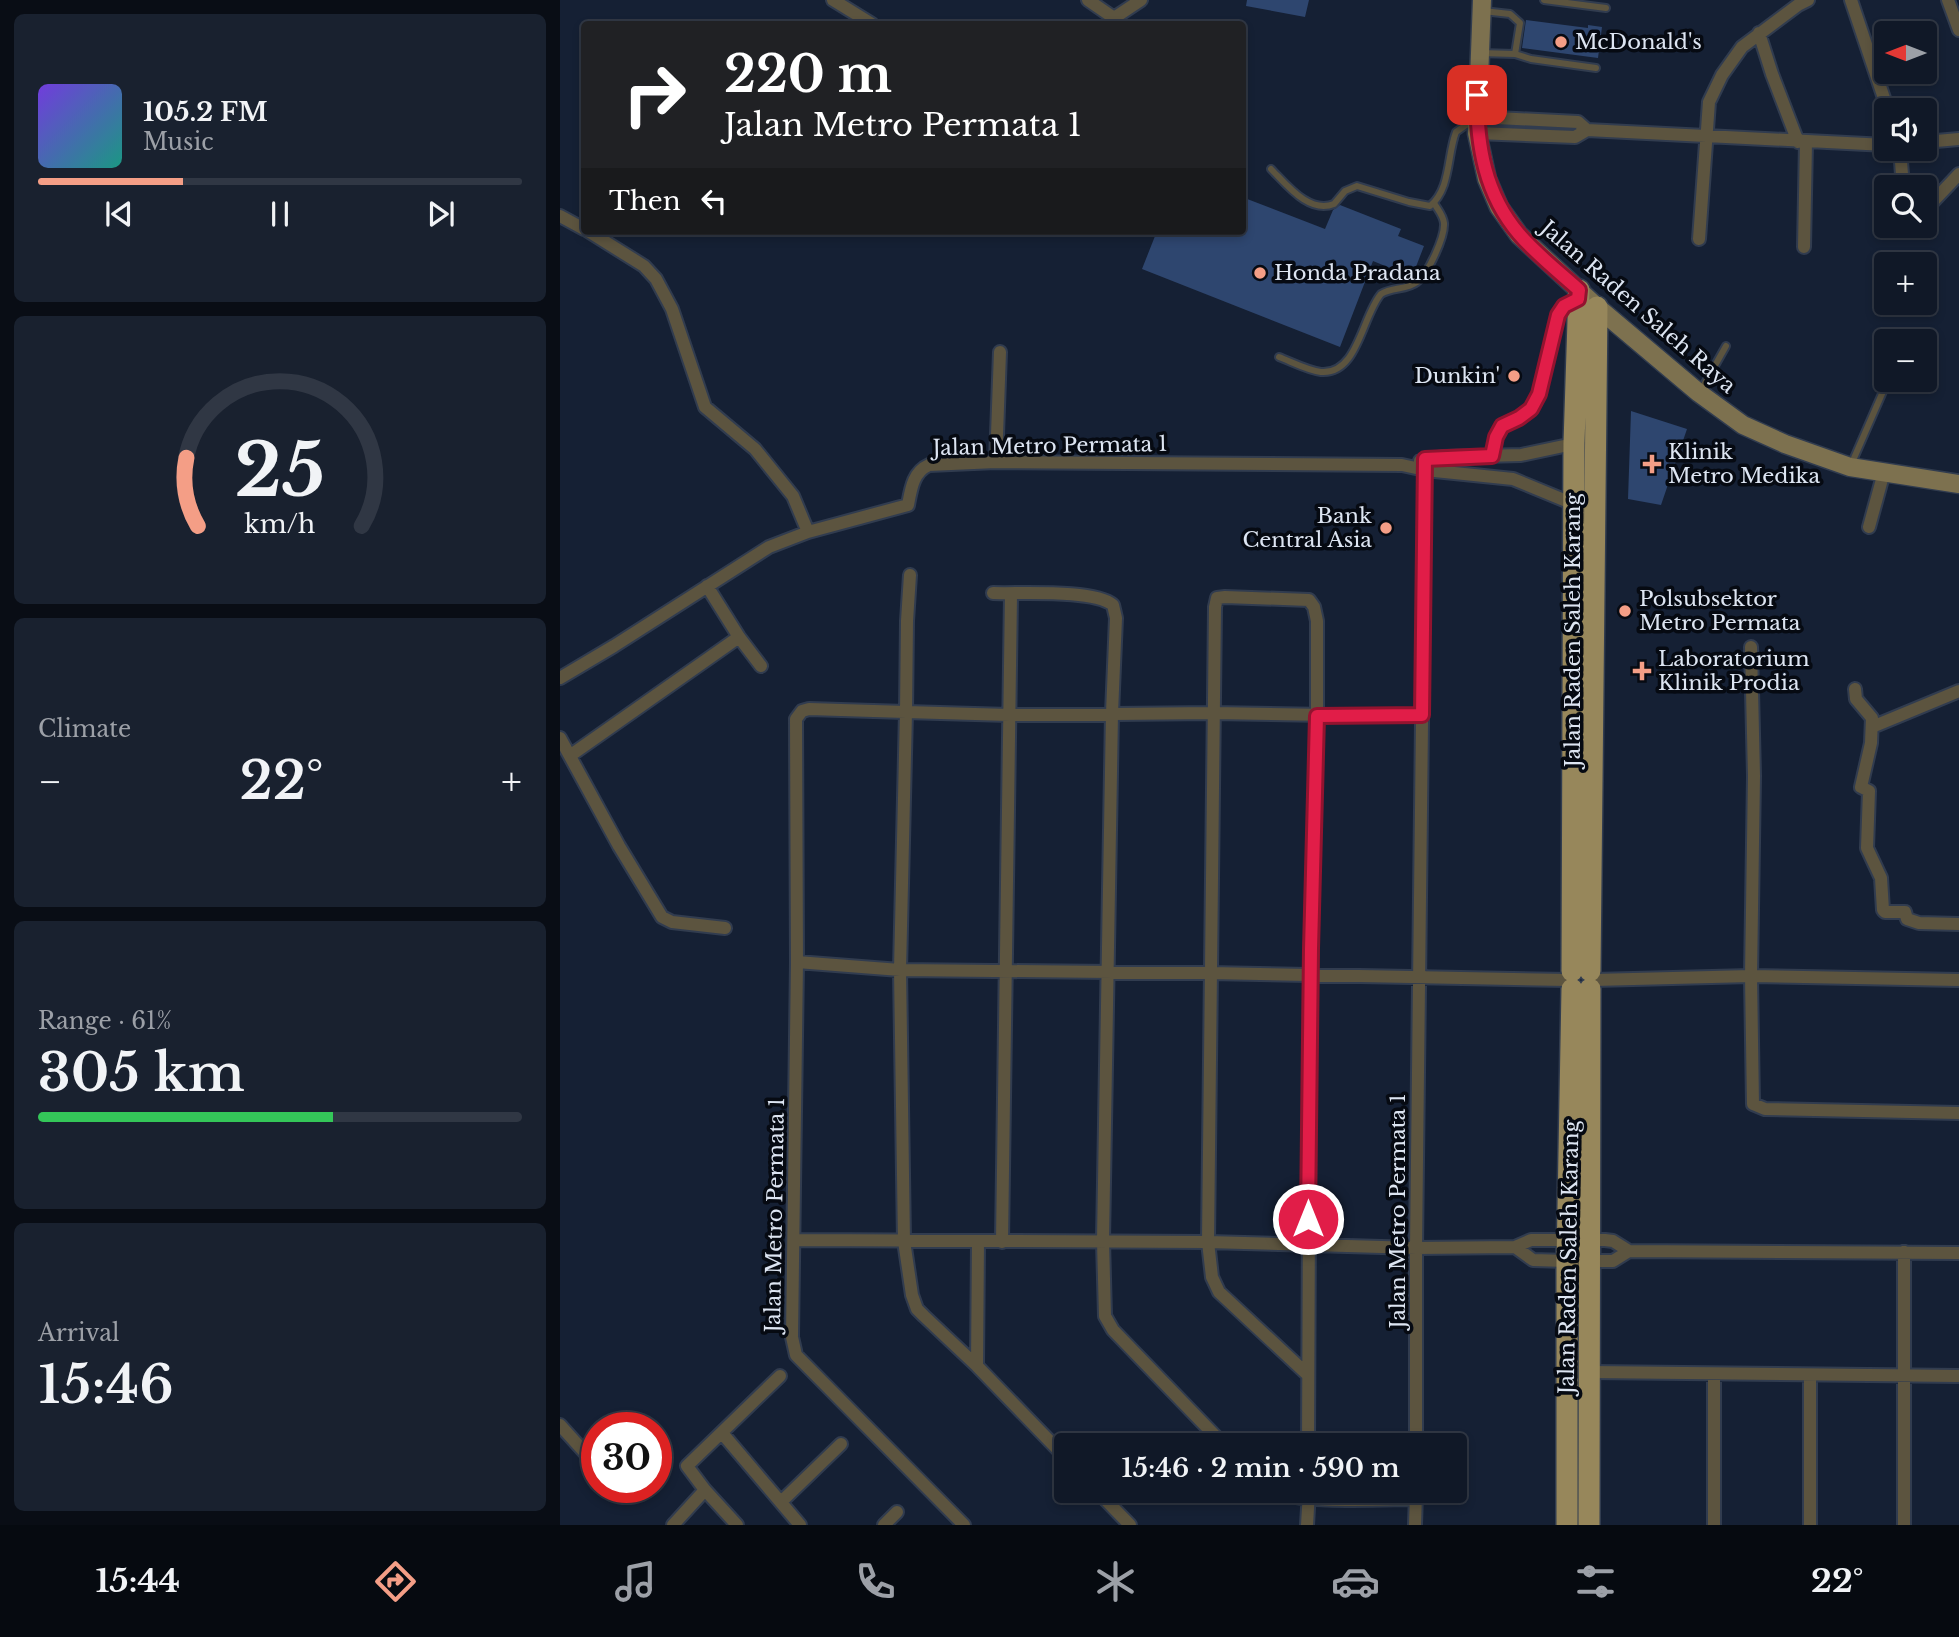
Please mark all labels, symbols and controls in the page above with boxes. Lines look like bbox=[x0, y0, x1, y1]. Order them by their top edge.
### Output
north arrow bbox=[1874, 21, 1937, 84]
map controls bbox=[1874, 21, 1937, 392]
place label: McDonald's bbox=[1575, 29, 1702, 55]
marker: McDonald's bbox=[1553, 34, 1569, 50]
text: 220 m bbox=[724, 44, 892, 105]
icon: right bbox=[609, 49, 700, 140]
pin bbox=[1447, 65, 1507, 125]
icon: arrive bbox=[1458, 76, 1496, 114]
text: 105.2 FM bbox=[143, 96, 268, 128]
button: sound bbox=[1874, 98, 1937, 161]
text: Jalan Metro Permata 1 bbox=[724, 105, 1082, 145]
text: Music bbox=[143, 128, 214, 156]
button: search bbox=[1874, 175, 1937, 238]
icon: left bbox=[695, 182, 733, 220]
text: Then bbox=[609, 185, 681, 217]
icon: previous bbox=[100, 195, 138, 233]
icon: pause bbox=[261, 195, 299, 233]
icon: next bbox=[422, 195, 460, 233]
street label: Jalan Raden Saleh Raya bbox=[1533, 213, 1741, 399]
button: + bbox=[1874, 252, 1937, 315]
place label: Honda Pradana bbox=[1274, 260, 1441, 286]
marker: Honda Pradana bbox=[1252, 265, 1268, 281]
button: − bbox=[1874, 329, 1937, 392]
place label: Dunkin' bbox=[1414, 363, 1500, 389]
marker: Dunkin' bbox=[1506, 368, 1522, 384]
text: 25 bbox=[235, 426, 325, 517]
street label: Jalan Metro Permata 1 bbox=[929, 431, 1168, 461]
place label: Klinik Metro Medika bbox=[1668, 439, 1821, 489]
marker: Klinik Metro Medika bbox=[1642, 454, 1662, 474]
street label: Jalan Raden Saleh Karang bbox=[1560, 492, 1586, 770]
place label: Bank Central Asia bbox=[1243, 503, 1372, 553]
text: km/h bbox=[245, 509, 315, 540]
marker: Bank Central Asia bbox=[1378, 520, 1394, 536]
place label: Polsubsektor Metro Permata bbox=[1639, 586, 1801, 636]
marker: Polsubsektor Metro Permata bbox=[1617, 603, 1633, 619]
place label: Laboratorium Klinik Prodia bbox=[1658, 646, 1810, 696]
marker: Laboratorium Klinik Prodia bbox=[1632, 661, 1652, 681]
text: Climate bbox=[38, 715, 131, 743]
text: 22° bbox=[240, 749, 324, 813]
text: − bbox=[38, 758, 62, 805]
text: + bbox=[501, 758, 522, 805]
text: Range · 61% bbox=[38, 1007, 172, 1035]
text: 305 km bbox=[38, 1041, 245, 1105]
street label: Jalan Metro Permata 1 bbox=[1385, 1094, 1411, 1331]
street label: Jalan Metro Permata 1 bbox=[760, 1097, 790, 1336]
street label: Jalan Raden Saleh Karang bbox=[1554, 1119, 1584, 1397]
position arrow bbox=[1271, 1182, 1345, 1256]
text: Arrival bbox=[38, 1319, 119, 1347]
text: 15:46 bbox=[38, 1353, 174, 1417]
speed limit sign: 30 bbox=[581, 1412, 672, 1503]
text: 15:46 · 2 min · 590 m bbox=[1121, 1452, 1400, 1484]
icon: directions bbox=[371, 1557, 420, 1606]
icon: music bbox=[611, 1557, 660, 1606]
icon: phone bbox=[851, 1557, 900, 1606]
icon: climate bbox=[1091, 1557, 1140, 1606]
icon: car bbox=[1331, 1557, 1380, 1606]
icon: filters bbox=[1571, 1557, 1620, 1606]
text: 15:44 bbox=[96, 1561, 180, 1601]
text: 22° bbox=[1811, 1561, 1863, 1601]

